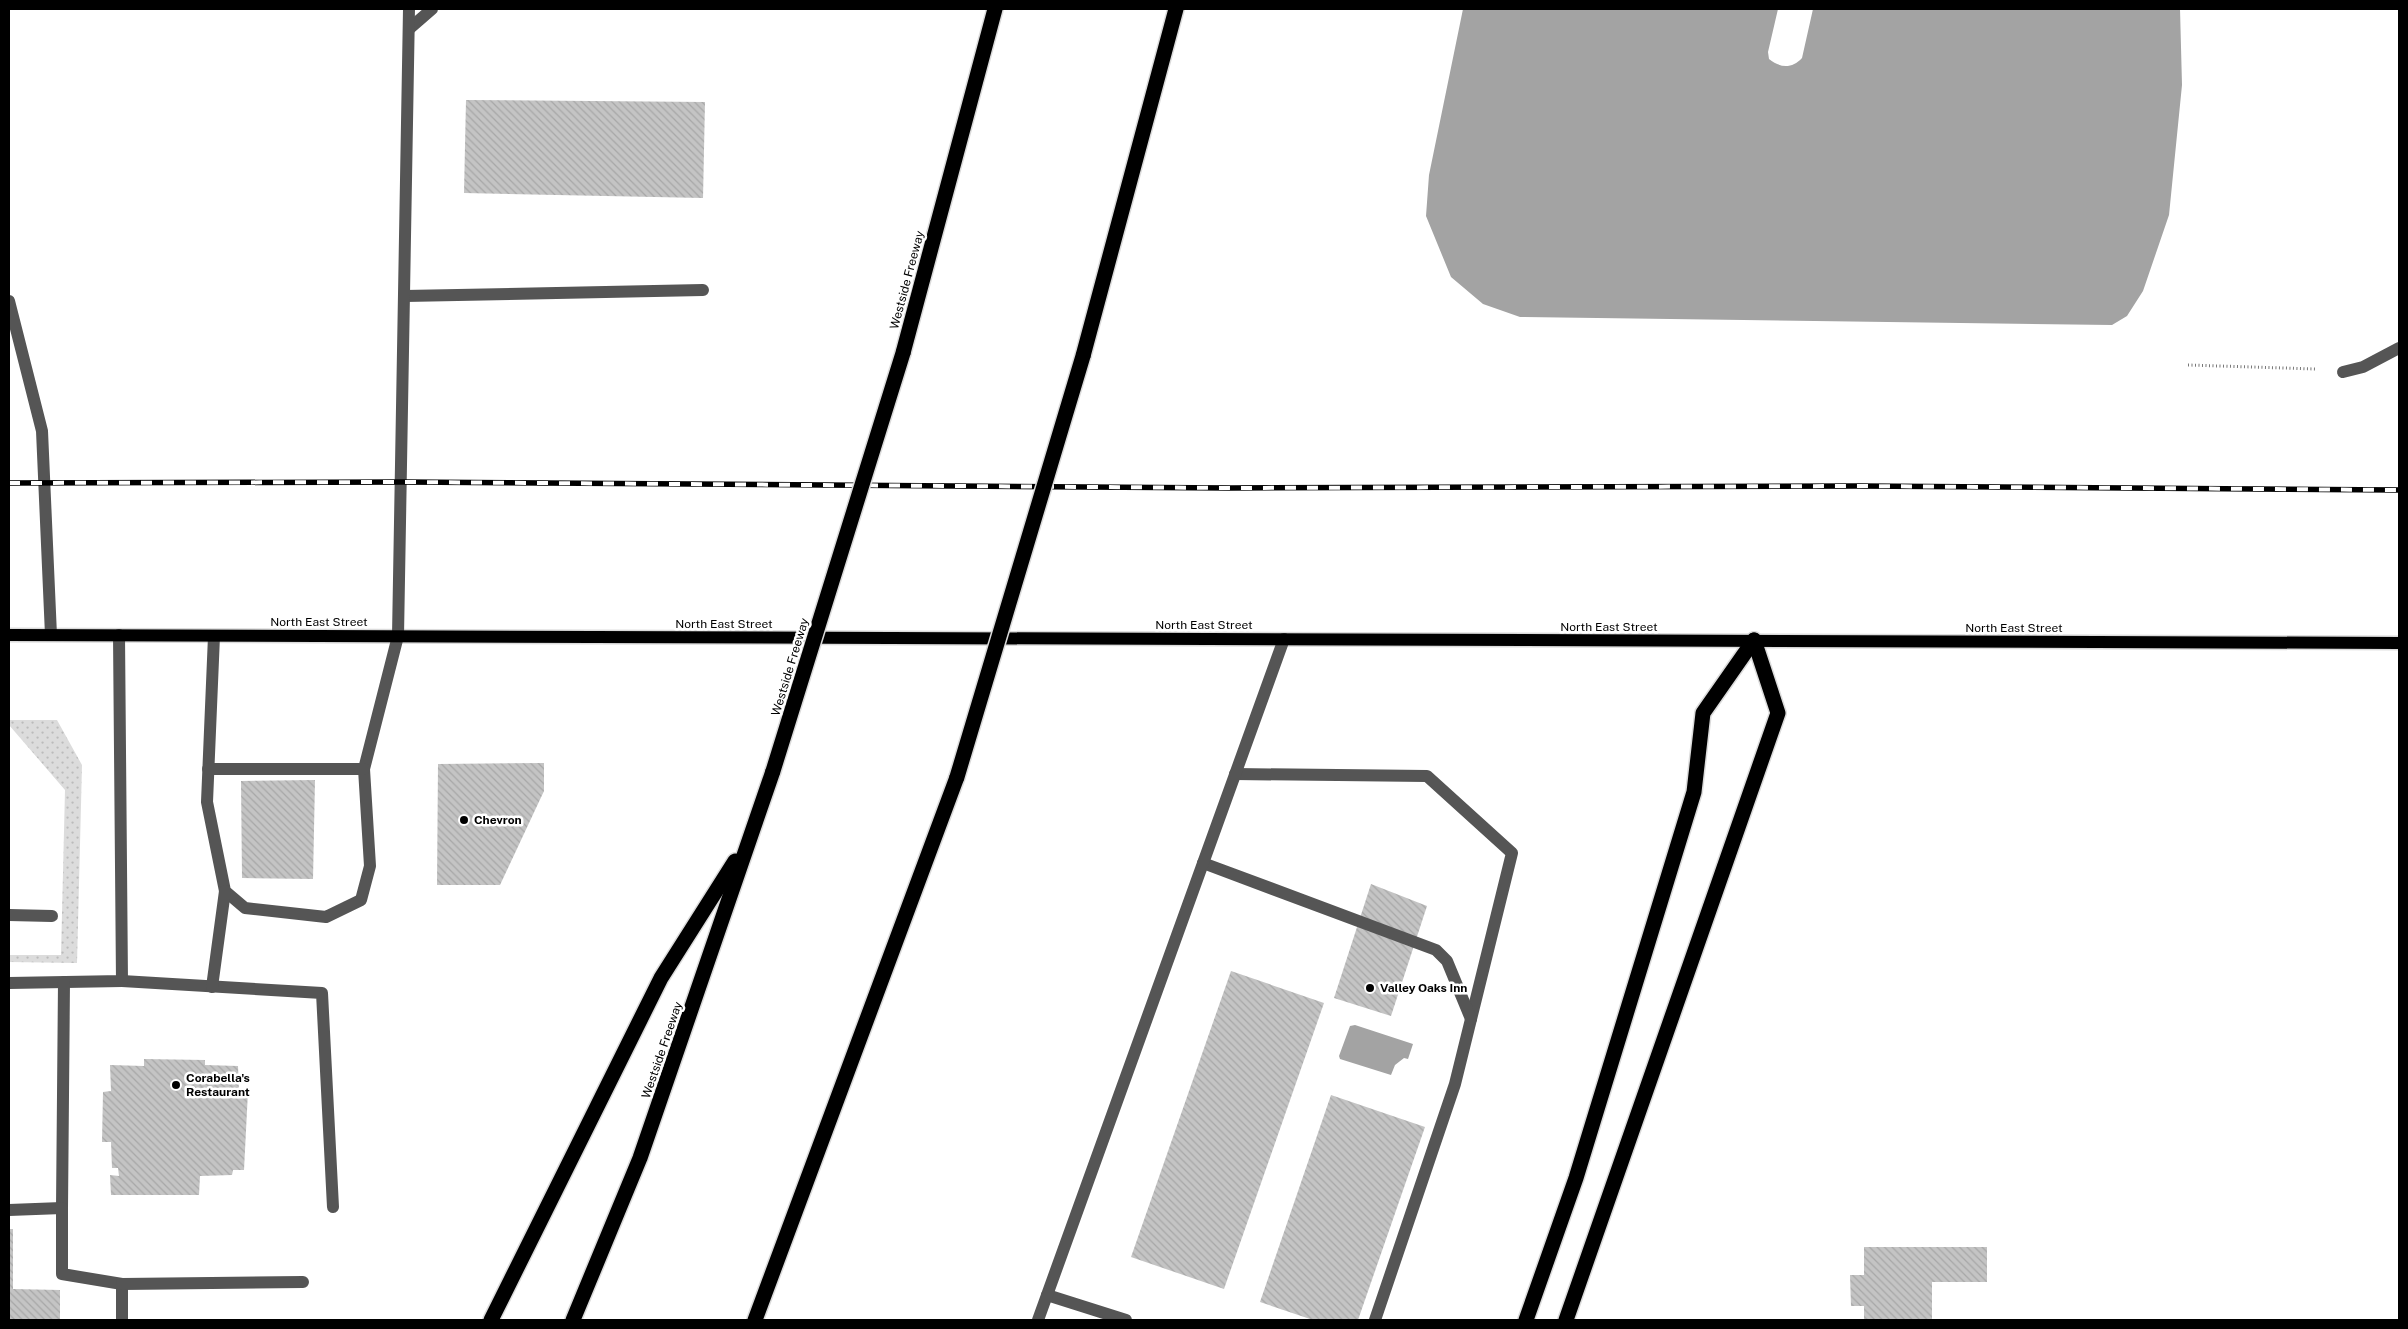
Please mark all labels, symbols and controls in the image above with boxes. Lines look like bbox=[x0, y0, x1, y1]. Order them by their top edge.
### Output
street label: Westside Freeway bbox=[887, 229, 927, 331]
street label: North East Street bbox=[270, 615, 368, 629]
street label: Westside Freeway bbox=[768, 616, 812, 718]
street label: North East Street bbox=[675, 617, 773, 631]
street label: North East Street bbox=[1155, 618, 1253, 632]
street label: North East Street bbox=[1560, 620, 1658, 634]
street label: North East Street bbox=[1965, 621, 2063, 635]
place label: Chevron bbox=[474, 813, 522, 827]
marker: Chevron bbox=[458, 814, 470, 826]
place label: Valley Oaks Inn bbox=[1380, 981, 1467, 995]
marker: Valley Oaks Inn bbox=[1364, 982, 1376, 994]
street label: Westside Freeway bbox=[639, 999, 685, 1100]
place label: Corabella's Restaurant bbox=[186, 1071, 250, 1099]
marker: Corabella's Restaurant bbox=[170, 1079, 182, 1091]

